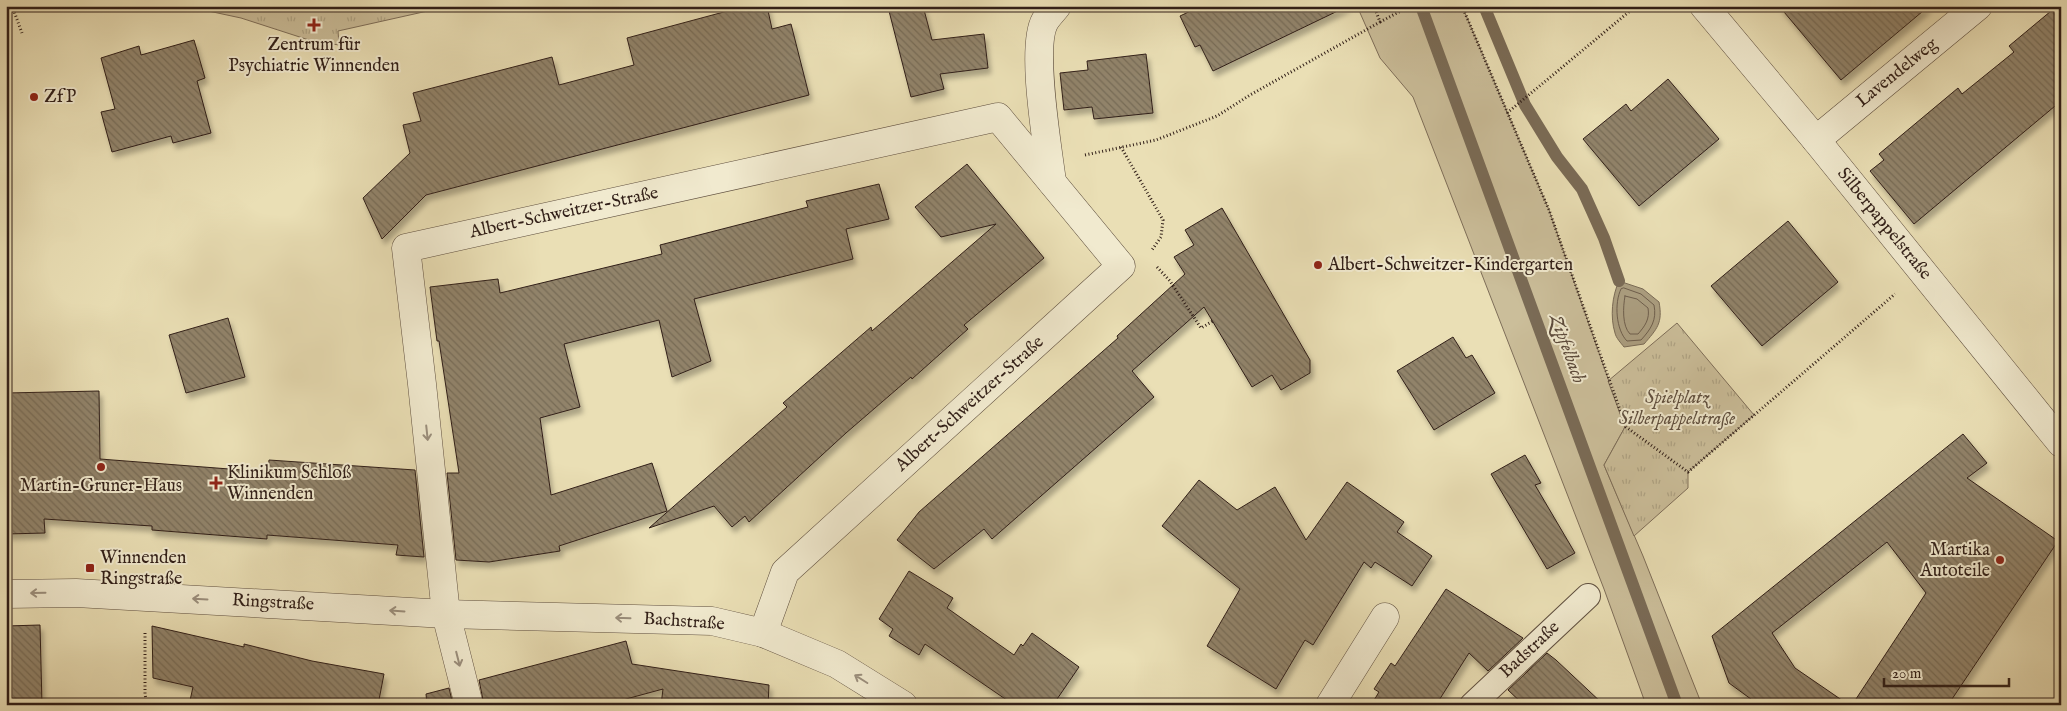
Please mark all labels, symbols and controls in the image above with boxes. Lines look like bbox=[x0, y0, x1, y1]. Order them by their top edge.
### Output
marker: Zentrum für Psychiatrie Winnenden bbox=[307, 18, 321, 32]
street label: Lavendelweg bbox=[1852, 33, 1943, 113]
place label: Zentrum für Psychiatrie Winnenden bbox=[228, 34, 400, 78]
place label: ZfP bbox=[44, 86, 76, 109]
marker: ZfP bbox=[28, 91, 40, 103]
street label: Silberpappelstraße bbox=[1832, 163, 1936, 285]
street label: Albert-Schweitzer-Straße bbox=[467, 182, 660, 244]
place label: Albert-Schweitzer-Kindergarten bbox=[1327, 254, 1573, 277]
marker: Albert-Schweitzer-Kindergarten bbox=[1312, 259, 1324, 271]
water label: Zipfelbach bbox=[1543, 309, 1591, 387]
street label: Albert-Schweitzer-Straße bbox=[890, 331, 1049, 478]
park label: Spielplatz Silberpappelstraße bbox=[1619, 387, 1735, 431]
one-way arrow bbox=[422, 424, 432, 440]
marker: Martin-Gruner-Haus bbox=[95, 461, 107, 473]
place label: Klinikum Schloß Winnenden bbox=[227, 462, 351, 506]
place label: Martin-Gruner-Haus bbox=[20, 475, 182, 498]
marker: Klinikum Schloß Winnenden bbox=[209, 476, 223, 490]
place label: Martika Autoteile bbox=[1919, 539, 1990, 583]
place label: Winnenden Ringstraße bbox=[100, 547, 187, 591]
marker: Martika Autoteile bbox=[1994, 554, 2006, 566]
marker: Winnenden Ringstraße bbox=[84, 562, 96, 574]
one-way arrow bbox=[30, 588, 46, 598]
street label: Ringstraße bbox=[231, 589, 315, 617]
one-way arrow bbox=[192, 595, 208, 604]
one-way arrow bbox=[390, 606, 406, 615]
street label: Bachstraße bbox=[643, 608, 725, 636]
one-way arrow bbox=[615, 613, 632, 623]
street label: Badstraße bbox=[1495, 616, 1565, 684]
one-way arrow bbox=[454, 651, 463, 667]
scale bar bbox=[1884, 656, 2010, 688]
text: 20 m bbox=[1892, 664, 1922, 683]
one-way arrow bbox=[855, 674, 869, 684]

